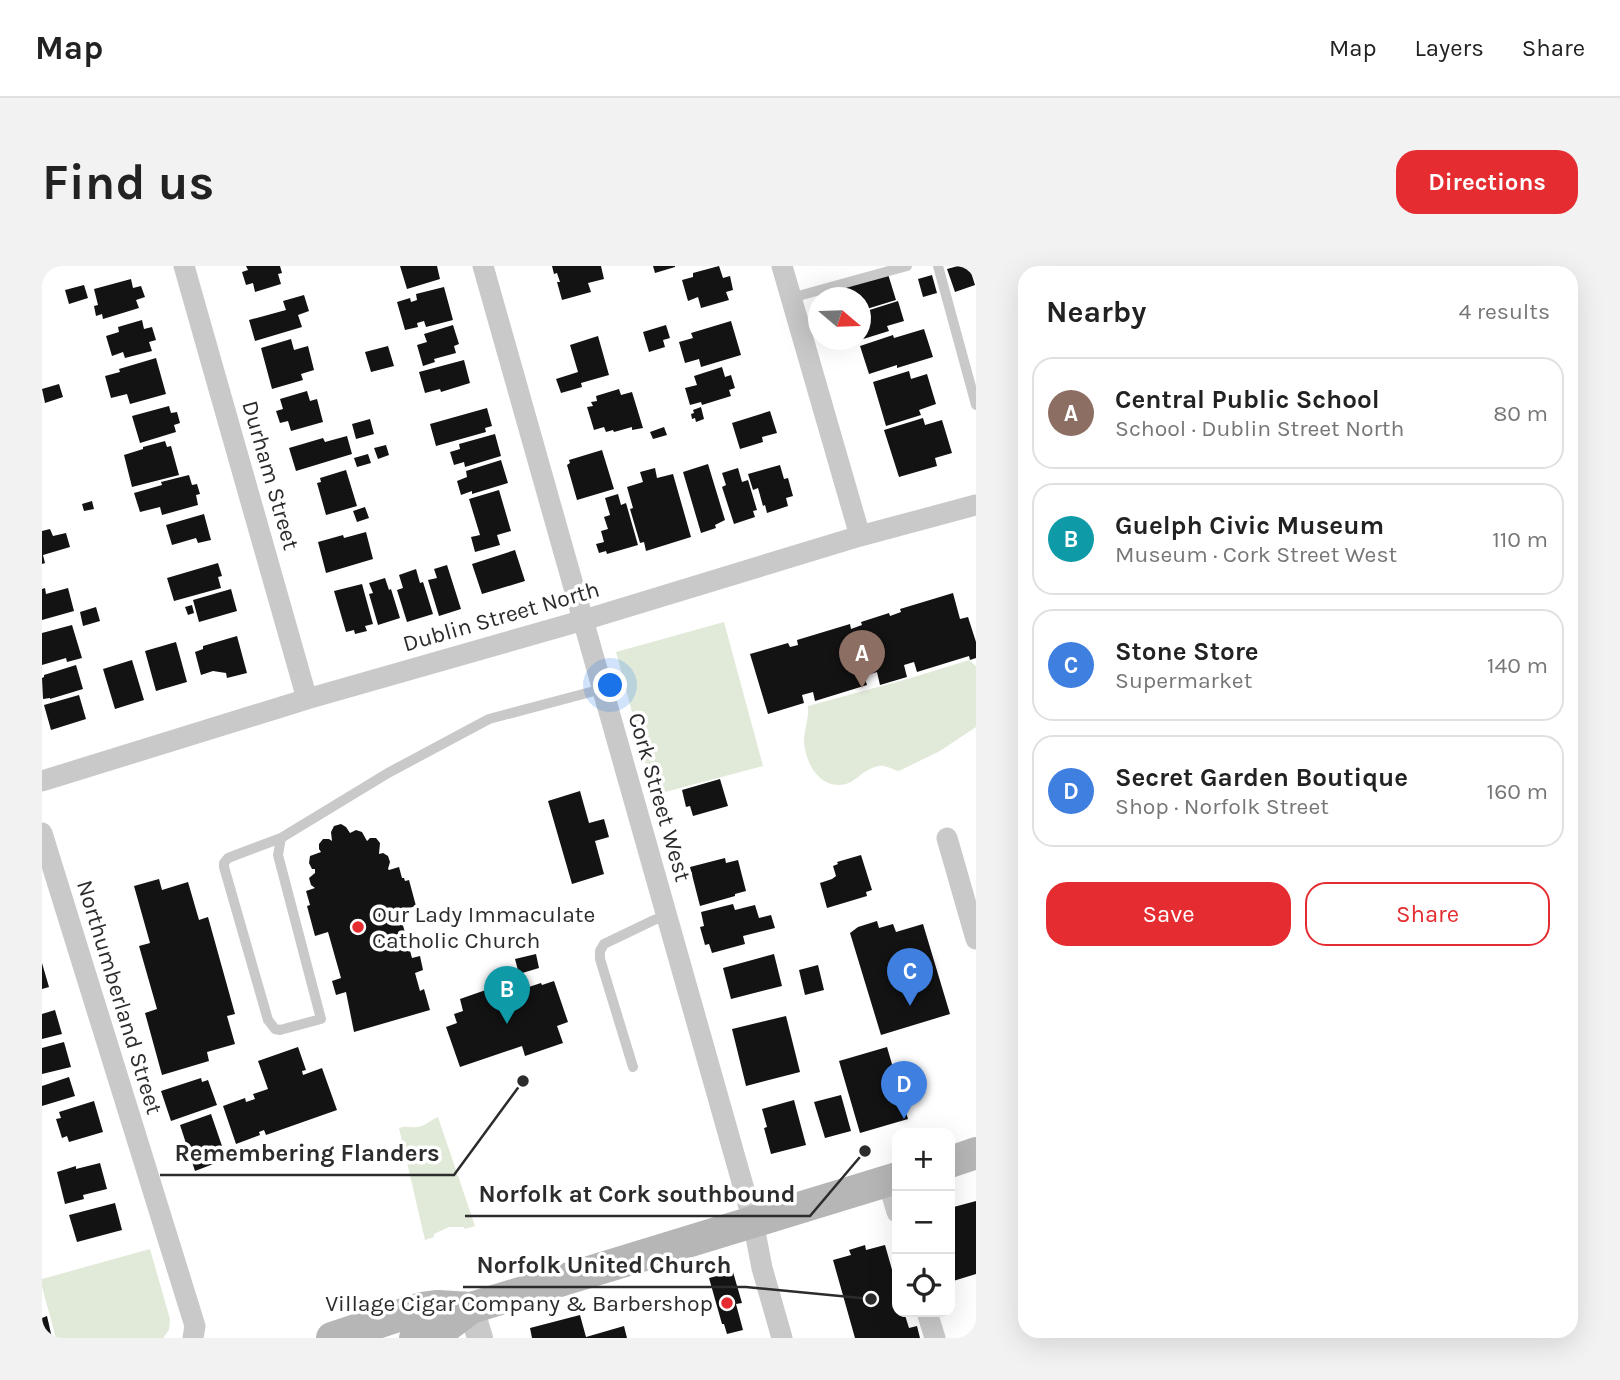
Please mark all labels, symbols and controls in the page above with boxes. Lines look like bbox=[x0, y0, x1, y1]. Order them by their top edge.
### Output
text: Map bbox=[35, 29, 103, 67]
text: Map bbox=[1329, 34, 1377, 62]
text: Layers bbox=[1415, 34, 1484, 62]
text: Share bbox=[1522, 34, 1585, 62]
button: Directions bbox=[1396, 150, 1578, 214]
text: Find us bbox=[42, 154, 214, 211]
north arrow bbox=[808, 287, 871, 350]
text: Nearby bbox=[1046, 294, 1146, 330]
text: 4 results bbox=[1458, 298, 1550, 325]
text: Central Public School bbox=[1115, 384, 1380, 415]
street label: Durham Street bbox=[236, 397, 305, 553]
text: A bbox=[1064, 400, 1078, 427]
text: 80 m bbox=[1493, 400, 1548, 427]
text: School · Dublin Street North bbox=[1115, 415, 1404, 442]
text: Guelph Civic Museum bbox=[1115, 510, 1384, 541]
text: B bbox=[1064, 526, 1078, 553]
text: 110 m bbox=[1492, 526, 1548, 553]
text: Museum · Cork Street West bbox=[1115, 541, 1397, 568]
street label: Dublin Street North bbox=[400, 576, 602, 657]
pin: A bbox=[839, 630, 885, 688]
text: Stone Store bbox=[1115, 636, 1259, 667]
text: C bbox=[1064, 652, 1078, 679]
text: 140 m bbox=[1487, 652, 1548, 679]
text: Supermarket bbox=[1115, 667, 1252, 694]
your location bbox=[593, 668, 627, 702]
street label: Cork Street West bbox=[623, 710, 697, 885]
text: Secret Garden Boutique bbox=[1115, 762, 1408, 793]
text: D bbox=[1063, 778, 1079, 805]
text: 160 m bbox=[1487, 778, 1548, 805]
text: Shop · Norfolk Street bbox=[1115, 793, 1329, 820]
street label: Northumberland Street bbox=[71, 877, 168, 1118]
button: Save bbox=[1046, 882, 1291, 946]
button: Share bbox=[1305, 882, 1550, 946]
place label: Our Lady Immaculate Catholic Church bbox=[372, 901, 595, 954]
marker: Our Lady Immaculate Catholic Church bbox=[350, 919, 366, 935]
pin: C bbox=[887, 948, 933, 1006]
pin: B bbox=[484, 966, 530, 1024]
pin: D bbox=[881, 1061, 927, 1119]
map controls bbox=[892, 1128, 955, 1317]
button: + bbox=[892, 1128, 955, 1191]
callout: Remembering Flanders bbox=[160, 1130, 454, 1175]
text: Remembering Flanders bbox=[174, 1139, 440, 1167]
callout: Norfolk at Cork southbound bbox=[465, 1171, 810, 1216]
text: Norfolk at Cork southbound bbox=[478, 1180, 796, 1208]
button: − bbox=[892, 1191, 955, 1254]
callout: Norfolk United Church bbox=[463, 1242, 746, 1287]
text: Norfolk United Church bbox=[477, 1251, 731, 1279]
button: locate bbox=[892, 1254, 955, 1317]
place label: Village Cigar Company & Barbershop bbox=[325, 1290, 713, 1317]
marker: Village Cigar Company & Barbershop bbox=[719, 1295, 735, 1311]

